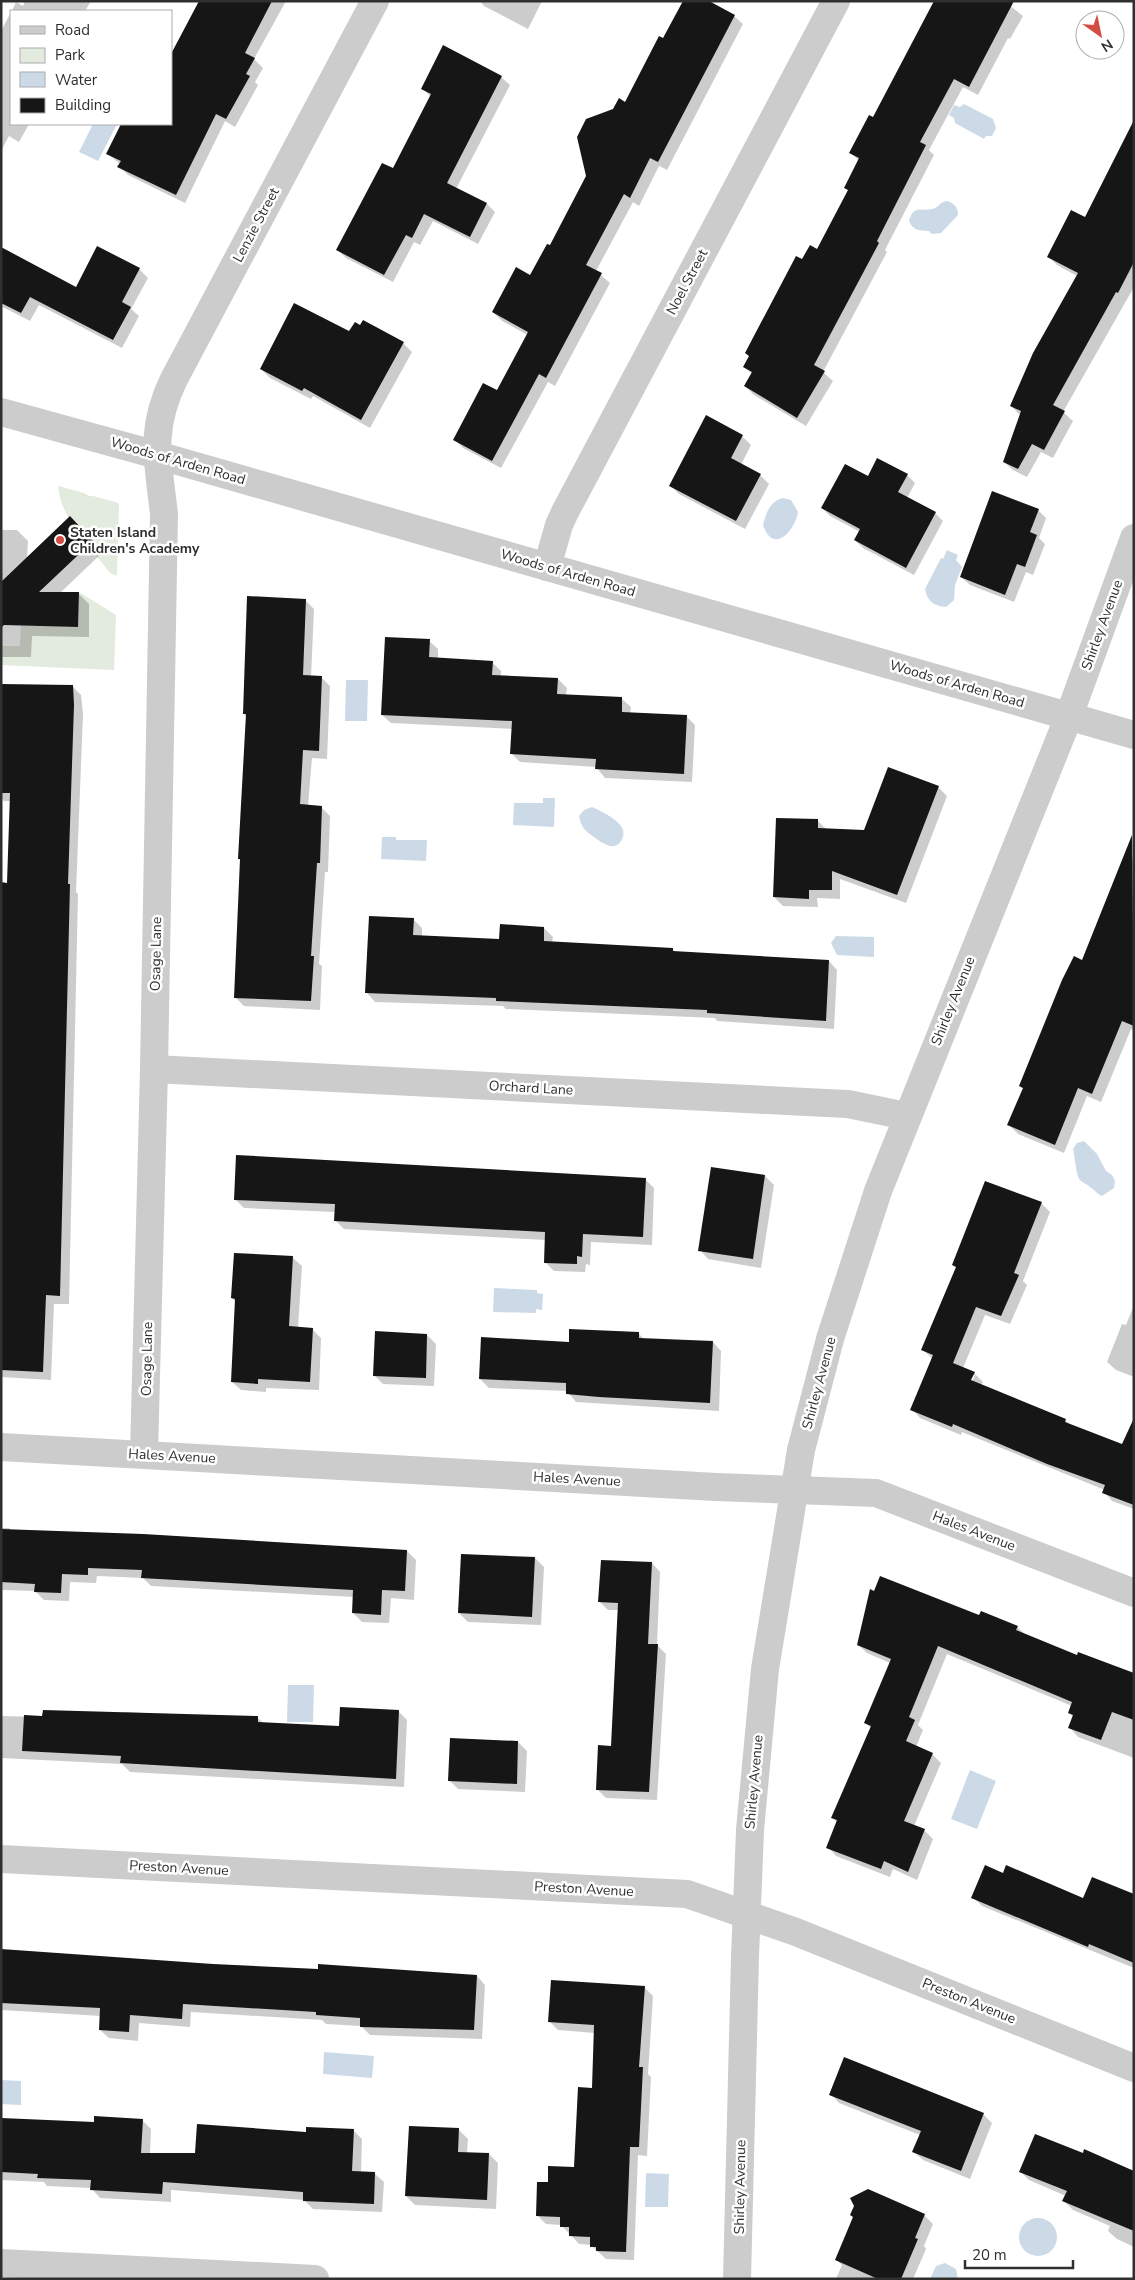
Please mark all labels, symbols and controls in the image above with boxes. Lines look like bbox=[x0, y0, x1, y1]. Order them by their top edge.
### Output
legend bbox=[10, 10, 172, 125]
north arrow bbox=[1075, 10, 1125, 60]
text: Road bbox=[55, 20, 90, 40]
text: N bbox=[1097, 35, 1116, 56]
text: Park bbox=[55, 45, 85, 65]
text: Water bbox=[55, 70, 98, 90]
text: Building bbox=[55, 95, 111, 115]
street label: Lenzie Street bbox=[228, 184, 284, 266]
street label: Noel Street bbox=[662, 246, 712, 318]
street label: Woods of Arden Road bbox=[108, 433, 248, 489]
place label: Staten Island Children's Academy bbox=[70, 523, 200, 558]
marker: Staten Island Children's Academy bbox=[54, 534, 66, 546]
street label: Woods of Arden Road bbox=[498, 545, 638, 601]
street label: Shirley Avenue bbox=[1077, 577, 1127, 673]
street label: Woods of Arden Road bbox=[887, 656, 1027, 712]
street label: Osage Lane bbox=[146, 917, 166, 991]
street label: Shirley Avenue bbox=[926, 954, 980, 1048]
street label: Orchard Lane bbox=[488, 1076, 574, 1100]
street label: Osage Lane bbox=[137, 1322, 157, 1396]
street label: Shirley Avenue bbox=[798, 1335, 840, 1431]
street label: Hales Avenue bbox=[128, 1444, 216, 1468]
street label: Hales Avenue bbox=[533, 1467, 621, 1491]
street label: Hales Avenue bbox=[930, 1506, 1018, 1556]
street label: Shirley Avenue bbox=[740, 1734, 768, 1830]
street label: Preston Avenue bbox=[129, 1856, 229, 1880]
street label: Preston Avenue bbox=[534, 1877, 634, 1901]
street label: Preston Avenue bbox=[919, 1974, 1019, 2028]
street label: Shirley Avenue bbox=[730, 2139, 750, 2235]
scale bar bbox=[965, 2238, 1072, 2270]
text: 20 m bbox=[972, 2245, 1007, 2265]

